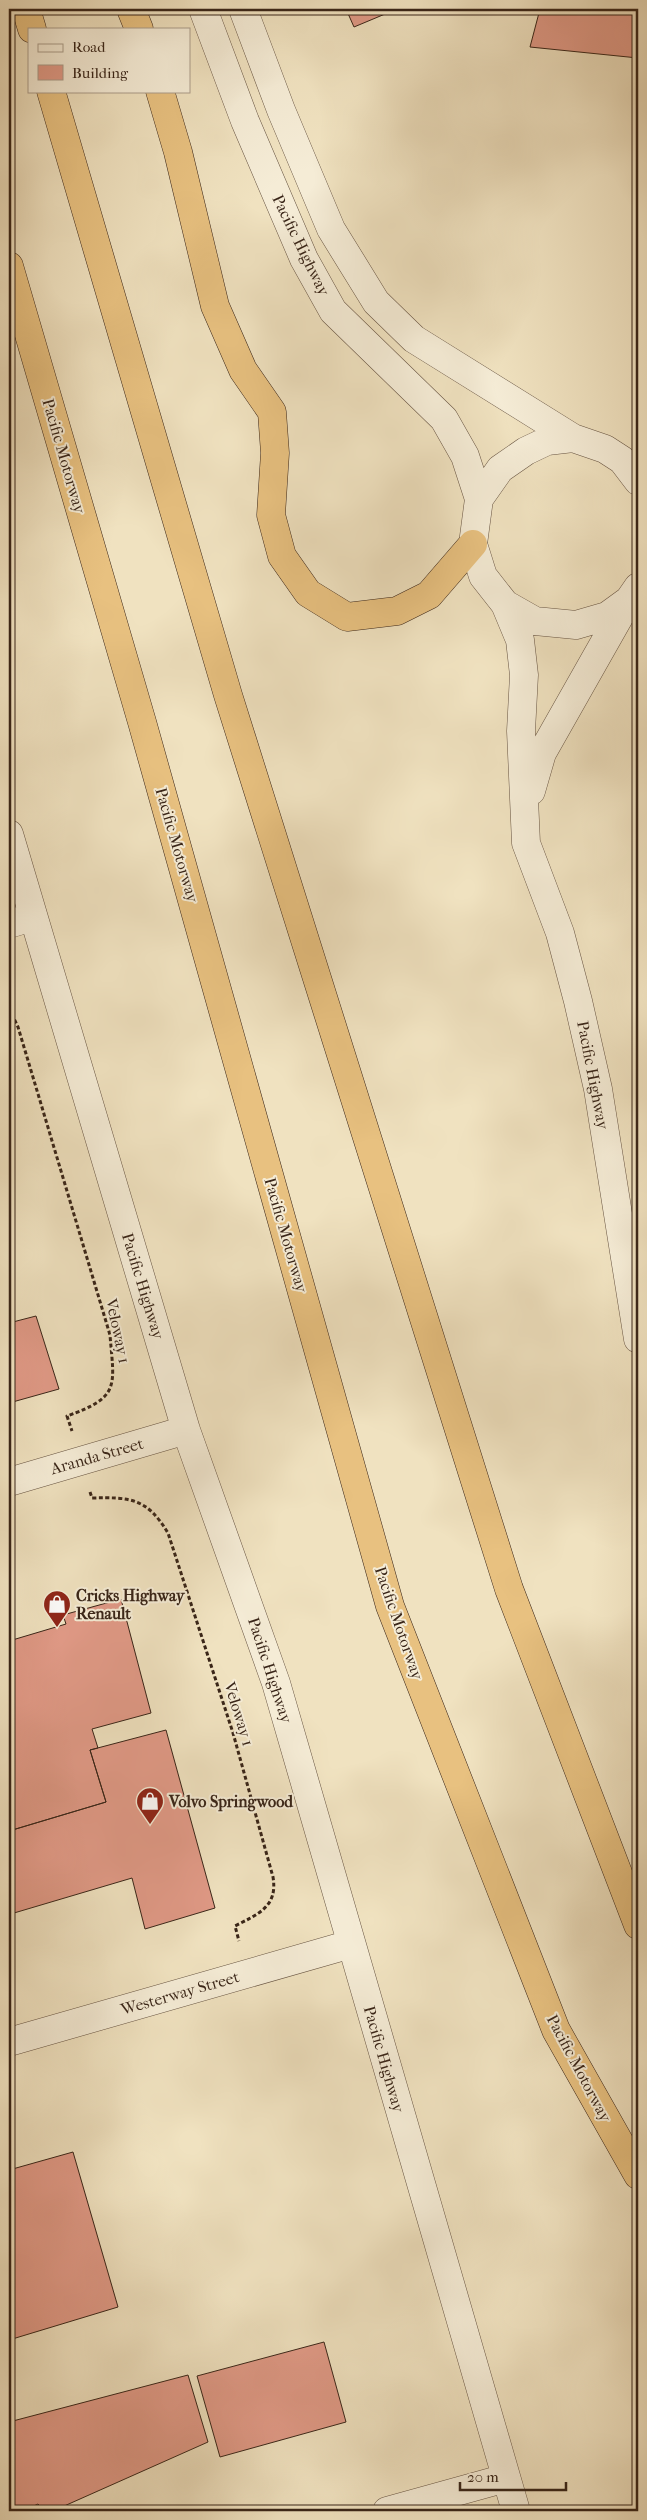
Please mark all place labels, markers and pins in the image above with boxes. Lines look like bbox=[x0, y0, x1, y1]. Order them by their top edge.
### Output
place label: Cricks Highway Renault bbox=[76, 1586, 186, 1623]
shop icon: Cricks Highway Renault bbox=[42, 1589, 72, 1628]
shop icon: Volvo Springwood bbox=[135, 1786, 165, 1825]
place label: Volvo Springwood bbox=[168, 1792, 294, 1812]

